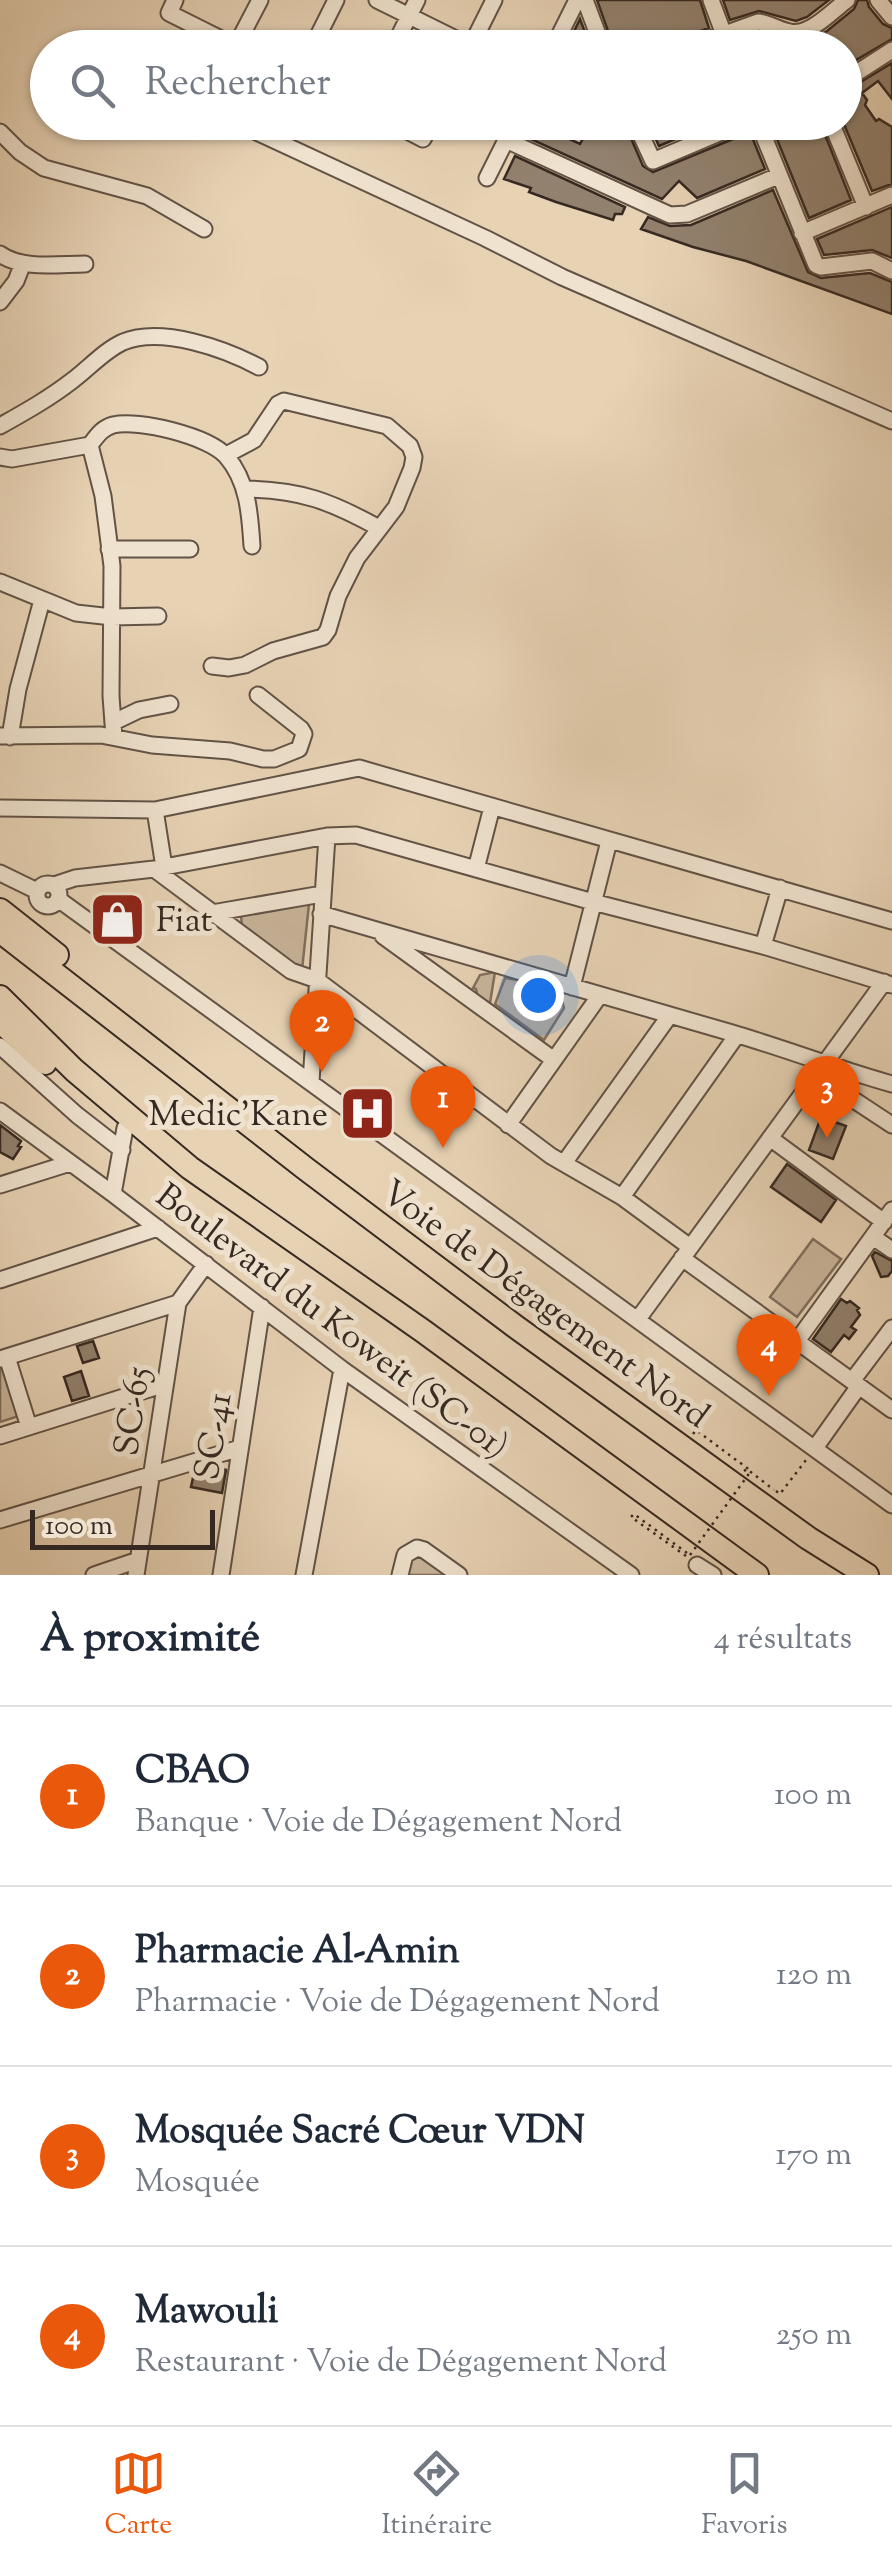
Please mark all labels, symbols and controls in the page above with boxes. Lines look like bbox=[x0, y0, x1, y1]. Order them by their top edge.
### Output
search box bbox=[30, 30, 862, 140]
icon: search bbox=[65, 58, 120, 113]
text: Rechercher bbox=[145, 58, 331, 112]
shop icon: Fiat bbox=[87, 889, 147, 949]
place label: Fiat bbox=[156, 897, 213, 948]
your location bbox=[513, 970, 564, 1021]
pin: 2 bbox=[290, 990, 354, 1072]
pin: 3 bbox=[794, 1056, 860, 1138]
pin: 1 bbox=[410, 1066, 476, 1148]
hospital icon: Medic'Kane bbox=[337, 1083, 397, 1143]
place label: Medic'Kane bbox=[148, 1091, 328, 1142]
street label: Voie de Dégagement Nord bbox=[369, 1169, 719, 1443]
street label: Boulevard du Koweit (SC-01) bbox=[144, 1173, 518, 1473]
pin: 4 bbox=[736, 1314, 802, 1396]
street label: SC-65 bbox=[103, 1364, 166, 1459]
street label: SC-41 bbox=[183, 1389, 248, 1484]
scale bar bbox=[30, 1505, 215, 1550]
text: 100 m bbox=[45, 1507, 113, 1547]
text: À proximité bbox=[40, 1610, 260, 1670]
text: 4 résultats bbox=[714, 1617, 852, 1663]
text: CBAO bbox=[135, 1746, 250, 1800]
text: 1 bbox=[67, 1773, 78, 1819]
text: 100 m bbox=[774, 1773, 852, 1819]
text: Banque · Voie de Dégagement Nord bbox=[135, 1800, 622, 1846]
text: Pharmacie Al-Amin bbox=[135, 1926, 460, 1980]
text: 2 bbox=[65, 1953, 80, 1999]
text: 120 m bbox=[776, 1953, 852, 1999]
text: Pharmacie · Voie de Dégagement Nord bbox=[135, 1980, 660, 2026]
text: Mosquée Sacré Cœur VDN bbox=[135, 2106, 585, 2160]
text: 3 bbox=[66, 2133, 79, 2179]
text: 170 m bbox=[775, 2133, 852, 2179]
text: Mosquée bbox=[135, 2160, 260, 2206]
text: Mawouli bbox=[135, 2286, 278, 2340]
text: 4 bbox=[64, 2313, 81, 2359]
text: 250 m bbox=[776, 2313, 852, 2359]
text: Restaurant · Voie de Dégagement Nord bbox=[135, 2340, 667, 2386]
tab: Carte bbox=[105, 2446, 172, 2546]
tab: Itinéraire bbox=[381, 2446, 492, 2546]
tab: Favoris bbox=[701, 2446, 787, 2546]

